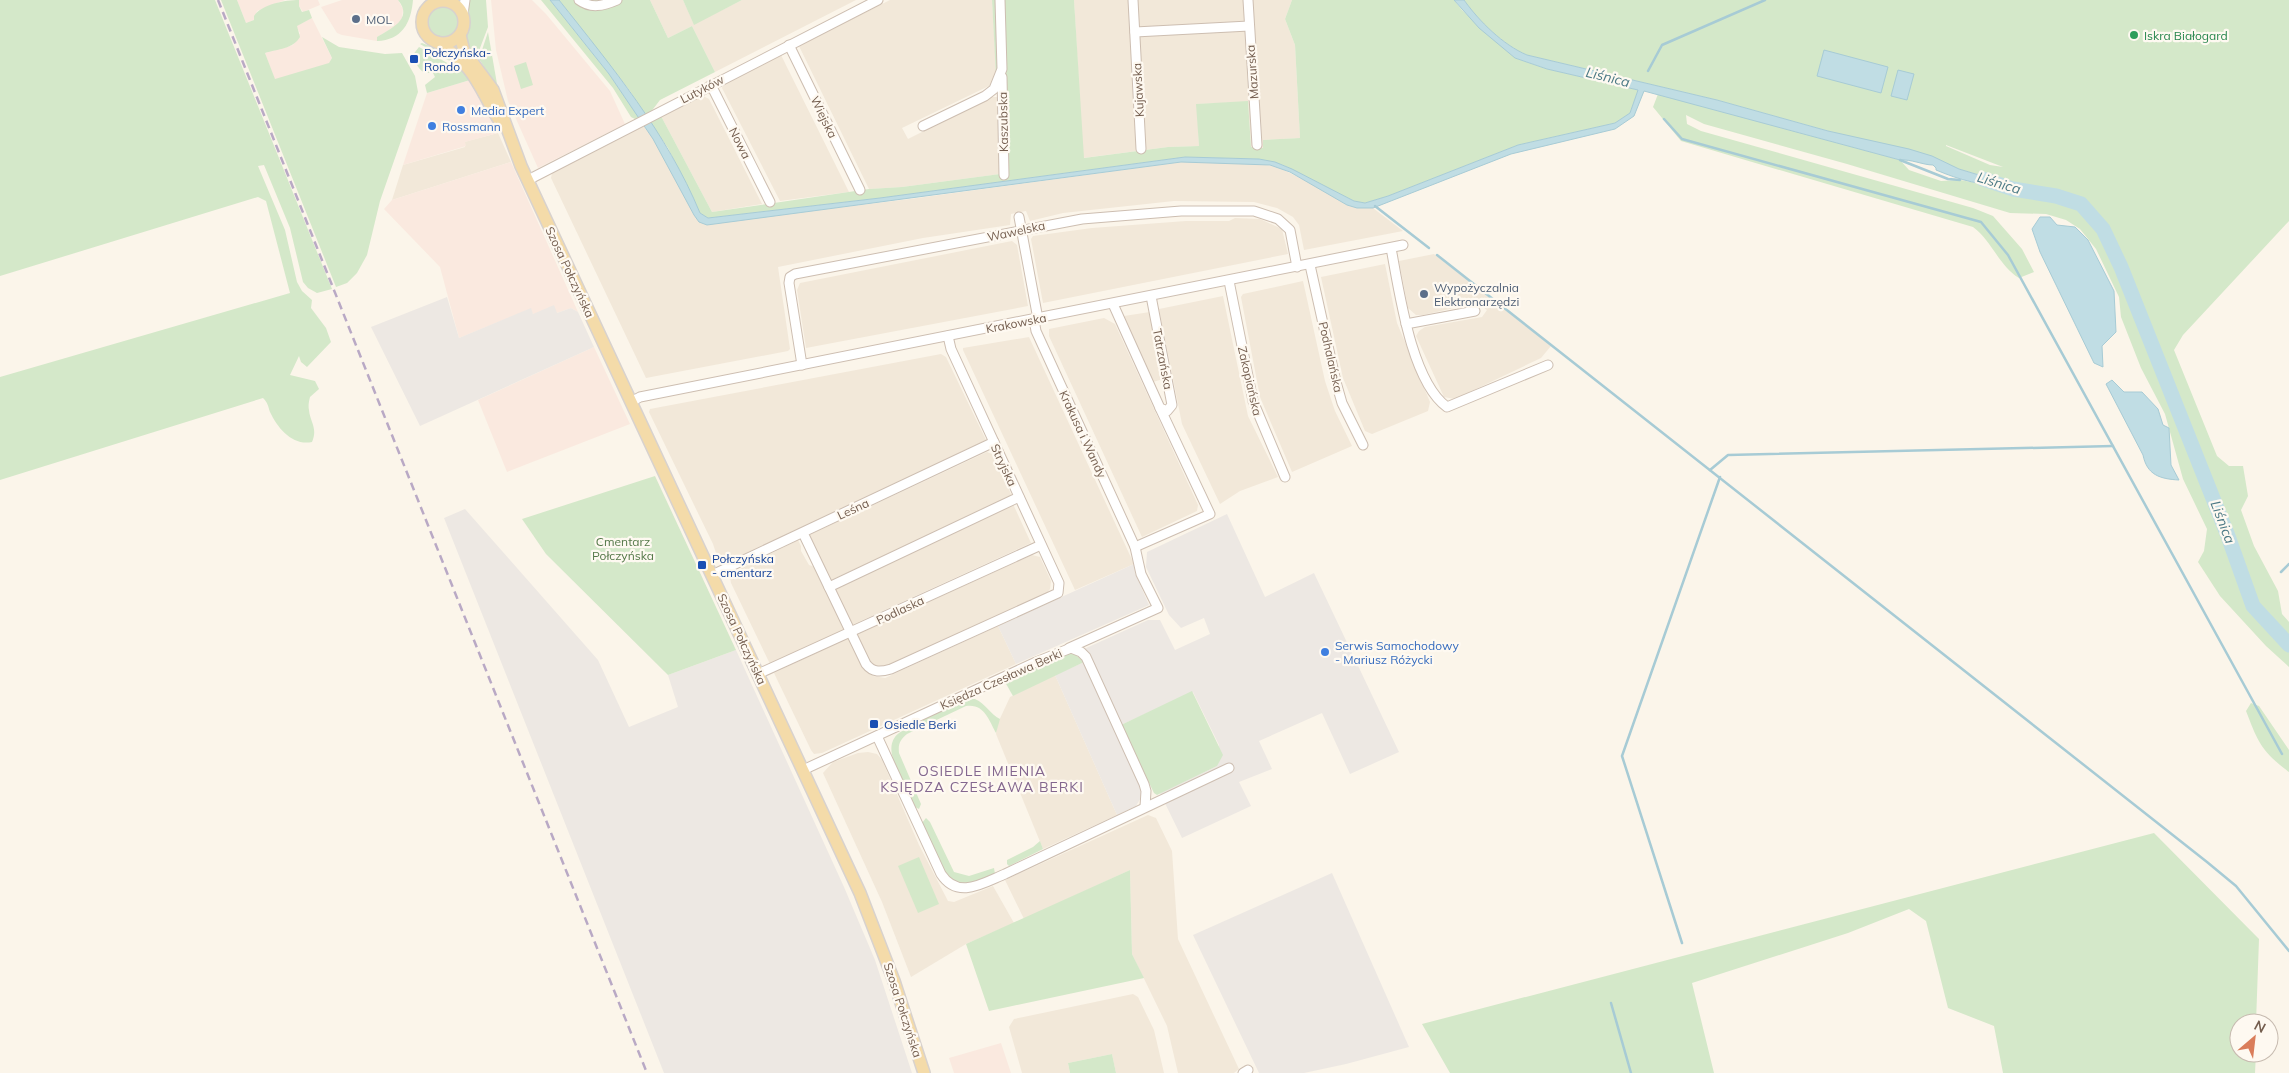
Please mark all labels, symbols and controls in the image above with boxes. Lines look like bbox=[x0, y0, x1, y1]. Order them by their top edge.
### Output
place label: MOL bbox=[366, 12, 393, 27]
marker: MOL bbox=[350, 13, 362, 25]
place label: Iskra Białogard bbox=[2144, 28, 2228, 43]
marker: Iskra Białogard bbox=[2128, 29, 2140, 41]
street label: Mazurska bbox=[1243, 44, 1261, 100]
place label: Połczyńska- Rondo bbox=[424, 45, 491, 74]
marker: Połczyńska- Rondo bbox=[408, 53, 420, 65]
street label: Kujawska bbox=[1129, 63, 1147, 117]
water label: Liśnica bbox=[1584, 63, 1632, 91]
street label: Lutyków bbox=[678, 71, 727, 106]
street label: Kaszubska bbox=[995, 92, 1011, 152]
street label: Wiejska bbox=[807, 94, 841, 140]
place label: Media Expert bbox=[471, 103, 544, 118]
marker: Media Expert bbox=[455, 104, 467, 116]
place label: Rossmann bbox=[442, 119, 501, 134]
marker: Rossmann bbox=[426, 120, 438, 132]
street label: Nowa bbox=[726, 125, 754, 161]
water label: Liśnica bbox=[1975, 168, 2023, 198]
street label: Wawelska bbox=[986, 218, 1046, 244]
street label: Szosa Połczyńska bbox=[542, 224, 598, 320]
place label: Wypożyczalnia Elektronarzędzi bbox=[1434, 280, 1519, 309]
marker: Wypożyczalnia Elektronarzędzi bbox=[1418, 288, 1430, 300]
street label: Krakowska bbox=[984, 310, 1048, 336]
street label: Podhalańska bbox=[1316, 320, 1346, 394]
street label: Tatrzańska bbox=[1150, 327, 1176, 391]
street label: Zakopiańska bbox=[1235, 345, 1265, 417]
street label: Krakusa i Wandy bbox=[1056, 388, 1110, 481]
street label: Stryjska bbox=[988, 441, 1020, 489]
street label: Leśna bbox=[835, 495, 871, 523]
water label: Liśnica bbox=[2207, 498, 2239, 546]
park label: Cmentarz Połczyńska bbox=[592, 534, 654, 563]
place label: Połczyńska - cmentarz bbox=[712, 551, 774, 580]
marker: Połczyńska - cmentarz bbox=[696, 559, 708, 571]
street label: Szosa Połczyńska bbox=[714, 591, 770, 687]
street label: Podlaska bbox=[874, 592, 926, 628]
place label: Serwis Samochodowy - Mariusz Różycki bbox=[1335, 638, 1460, 667]
street label: Księdza Czesława Berki bbox=[938, 645, 1064, 713]
marker: Serwis Samochodowy - Mariusz Różycki bbox=[1319, 646, 1331, 658]
place label: Osiedle Berki bbox=[884, 717, 957, 732]
marker: Osiedle Berki bbox=[868, 718, 880, 730]
district label: OSIEDLE IMIENIA KSIĘDZA CZESŁAWA BERKI bbox=[880, 762, 1084, 796]
street label: Szosa Połczyńska bbox=[881, 961, 925, 1059]
north arrow bbox=[2229, 1013, 2279, 1063]
text: N bbox=[2251, 1016, 2269, 1037]

